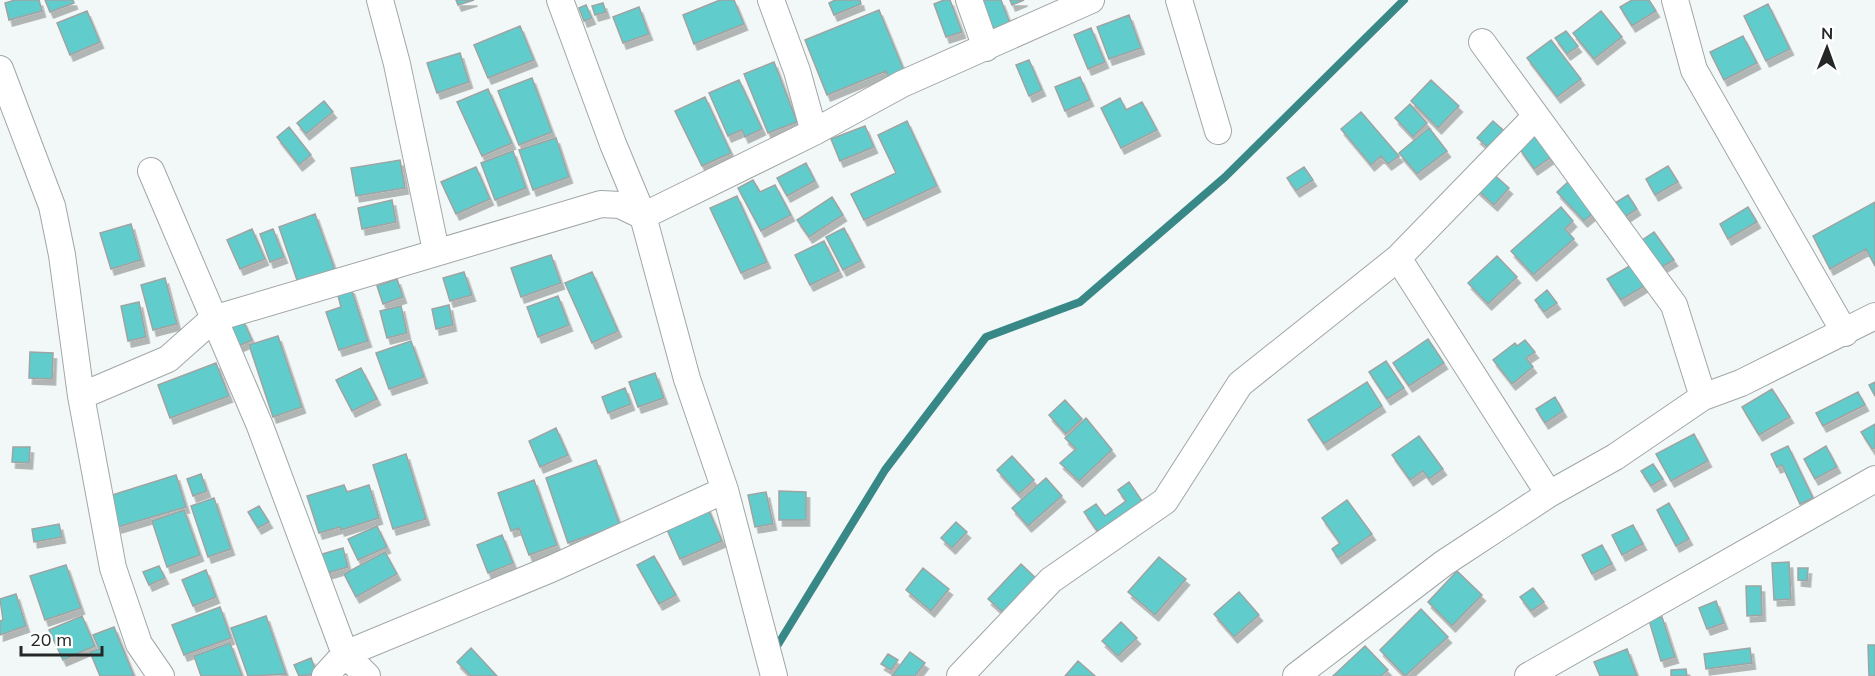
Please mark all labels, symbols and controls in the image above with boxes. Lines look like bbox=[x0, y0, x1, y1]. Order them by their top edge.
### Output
north arrow bbox=[1797, 18, 1857, 78]
text: N bbox=[1821, 23, 1833, 43]
scale bar bbox=[21, 619, 102, 657]
text: 20 m bbox=[30, 628, 72, 651]

